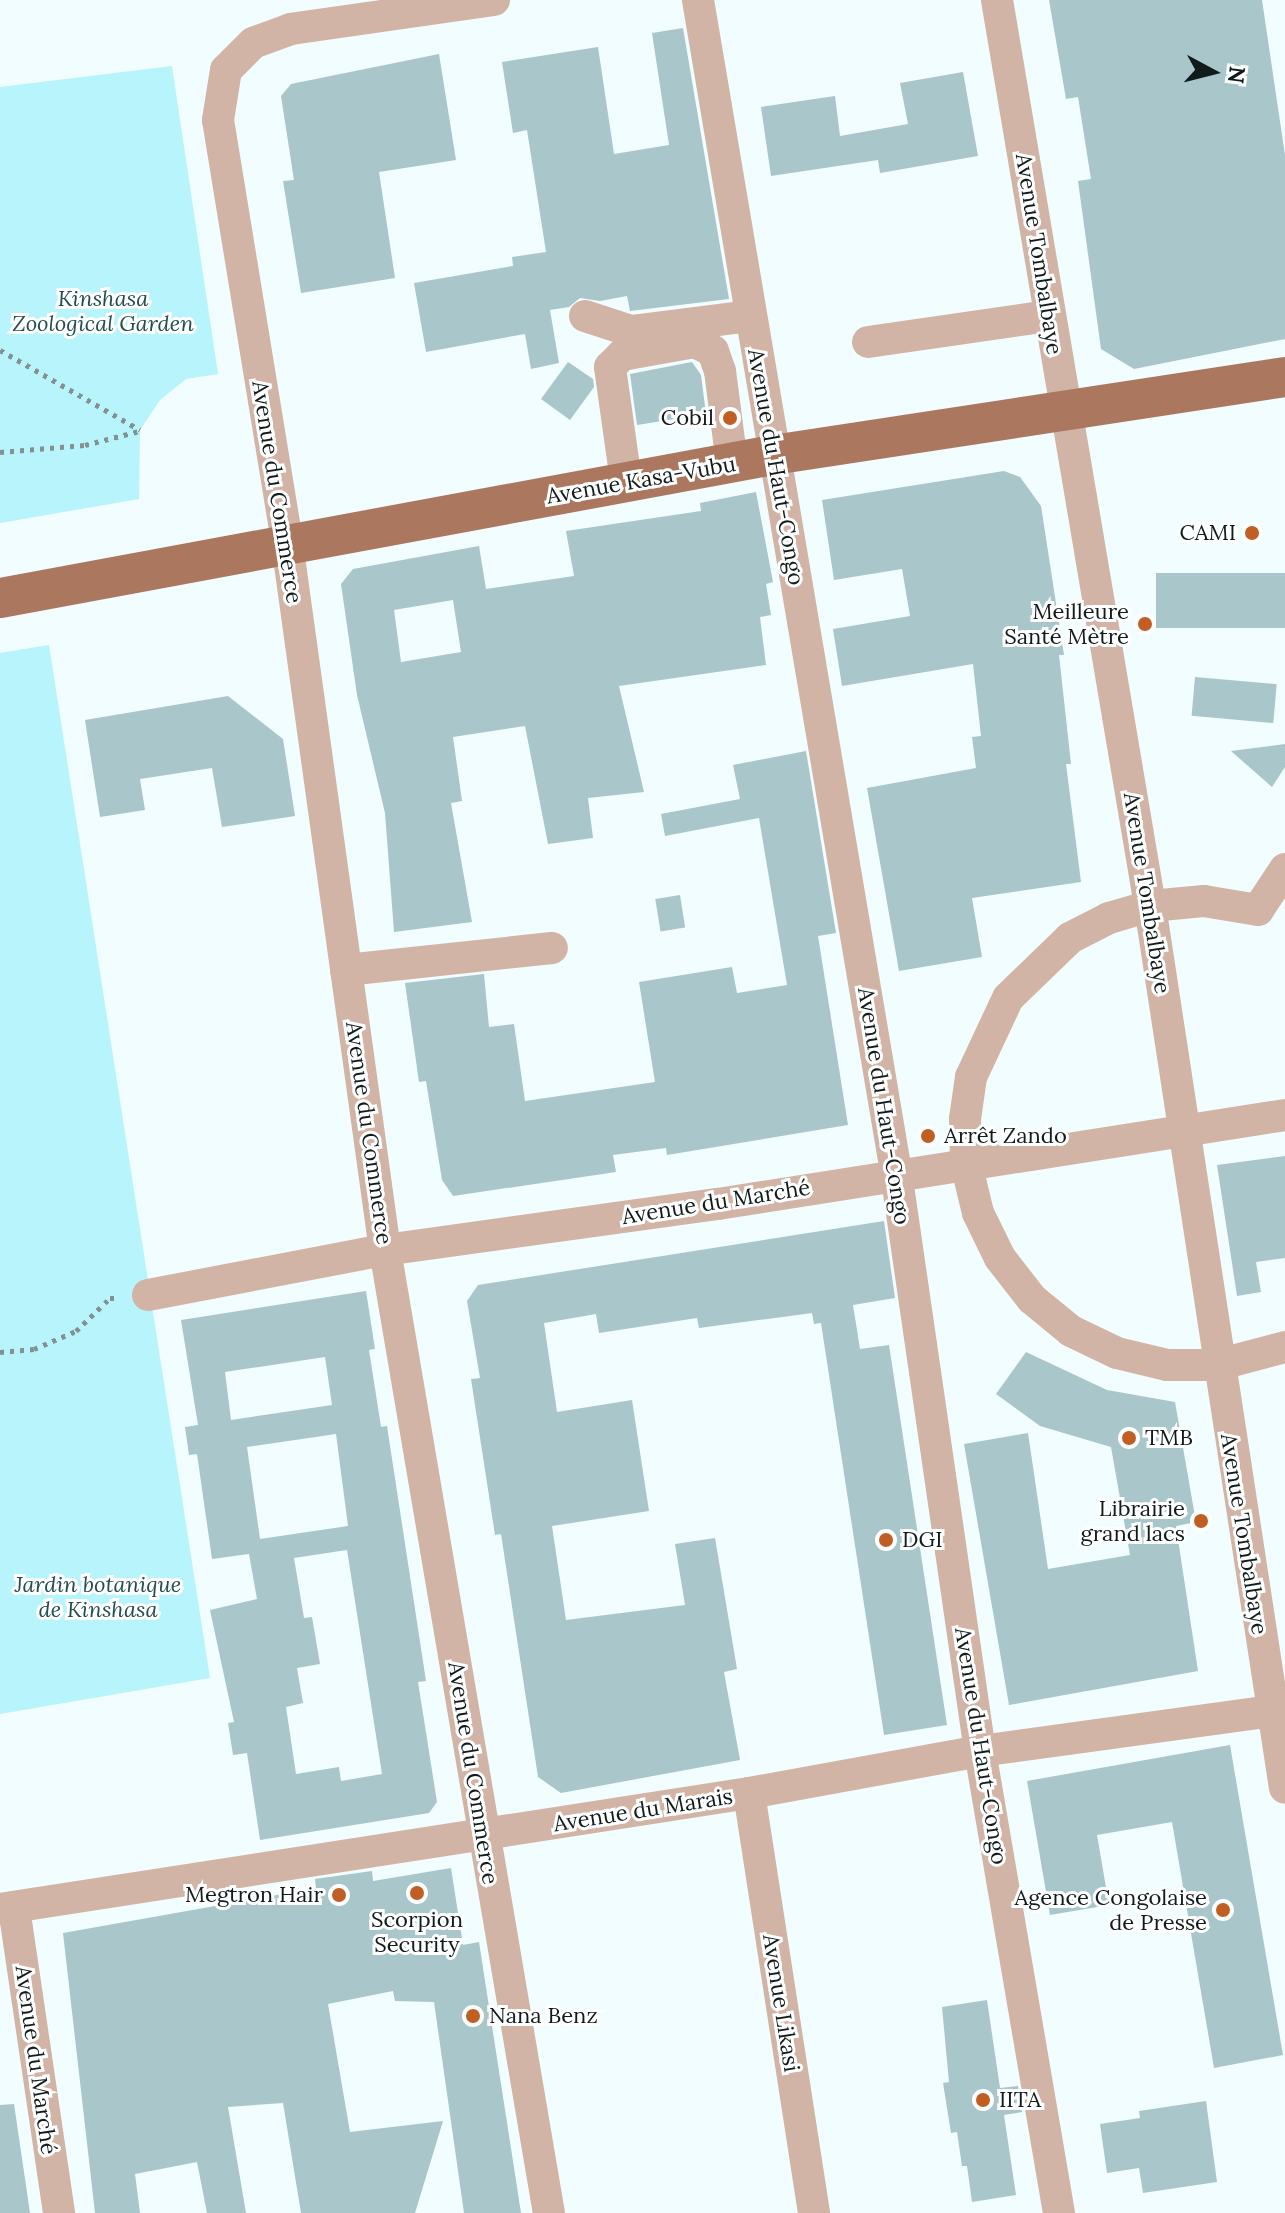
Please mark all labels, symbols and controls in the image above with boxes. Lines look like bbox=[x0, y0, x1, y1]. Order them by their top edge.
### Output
north arrow bbox=[1173, 32, 1253, 112]
text: N bbox=[1222, 65, 1252, 85]
street label: Avenue Tombalbaye bbox=[1010, 151, 1068, 357]
park label: Kinshasa Zoological Garden bbox=[12, 285, 194, 336]
street label: Avenue du Haut-Congo bbox=[742, 347, 810, 587]
street label: Avenue du Commerce bbox=[246, 379, 308, 605]
place label: Cobil bbox=[661, 405, 714, 431]
marker: Cobil bbox=[721, 409, 739, 427]
street label: Avenue Kasa-Vubu bbox=[544, 450, 738, 510]
place label: CAMI bbox=[1180, 520, 1236, 546]
marker: CAMI bbox=[1243, 524, 1261, 542]
place label: Meilleure Santé Mètre bbox=[1004, 598, 1129, 650]
marker: Meilleure Santé Mètre bbox=[1136, 615, 1154, 633]
street label: Avenue Tombalbaye bbox=[1118, 790, 1176, 996]
street label: Avenue du Haut-Congo bbox=[852, 986, 916, 1226]
street label: Avenue du Commerce bbox=[340, 1020, 398, 1246]
place label: Arrêt Zando bbox=[944, 1123, 1067, 1149]
marker: Arrêt Zando bbox=[919, 1127, 937, 1145]
street label: Avenue du Marché bbox=[620, 1174, 812, 1230]
place label: TMB bbox=[1145, 1425, 1193, 1451]
marker: TMB bbox=[1120, 1429, 1138, 1447]
street label: Avenue Tombalbaye bbox=[1215, 1431, 1273, 1637]
place label: Librairie grand lacs bbox=[1081, 1495, 1185, 1546]
marker: Librairie grand lacs bbox=[1192, 1512, 1210, 1530]
place label: DGI bbox=[902, 1527, 943, 1553]
marker: DGI bbox=[877, 1531, 895, 1549]
park label: Jardin botanique de Kinshasa bbox=[15, 1571, 181, 1622]
street label: Avenue du Haut-Congo bbox=[949, 1626, 1013, 1866]
street label: Avenue du Commerce bbox=[442, 1660, 504, 1886]
street label: Avenue du Marais bbox=[551, 1783, 735, 1837]
place label: Megtron Hair bbox=[185, 1882, 323, 1908]
marker: Scorpion Security bbox=[408, 1884, 426, 1902]
place label: Agence Congolaise de Presse bbox=[1014, 1884, 1207, 1936]
marker: Megtron Hair bbox=[330, 1886, 348, 1904]
marker: Agence Congolaise de Presse bbox=[1214, 1901, 1232, 1919]
place label: Scorpion Security bbox=[371, 1906, 463, 1958]
street label: Avenue Likasi bbox=[757, 1932, 805, 2074]
street label: Avenue du Marché bbox=[10, 1964, 62, 2156]
place label: Nana Benz bbox=[489, 2003, 598, 2029]
marker: Nana Benz bbox=[464, 2007, 482, 2025]
place label: IITA bbox=[999, 2087, 1041, 2113]
marker: IITA bbox=[974, 2091, 992, 2109]

